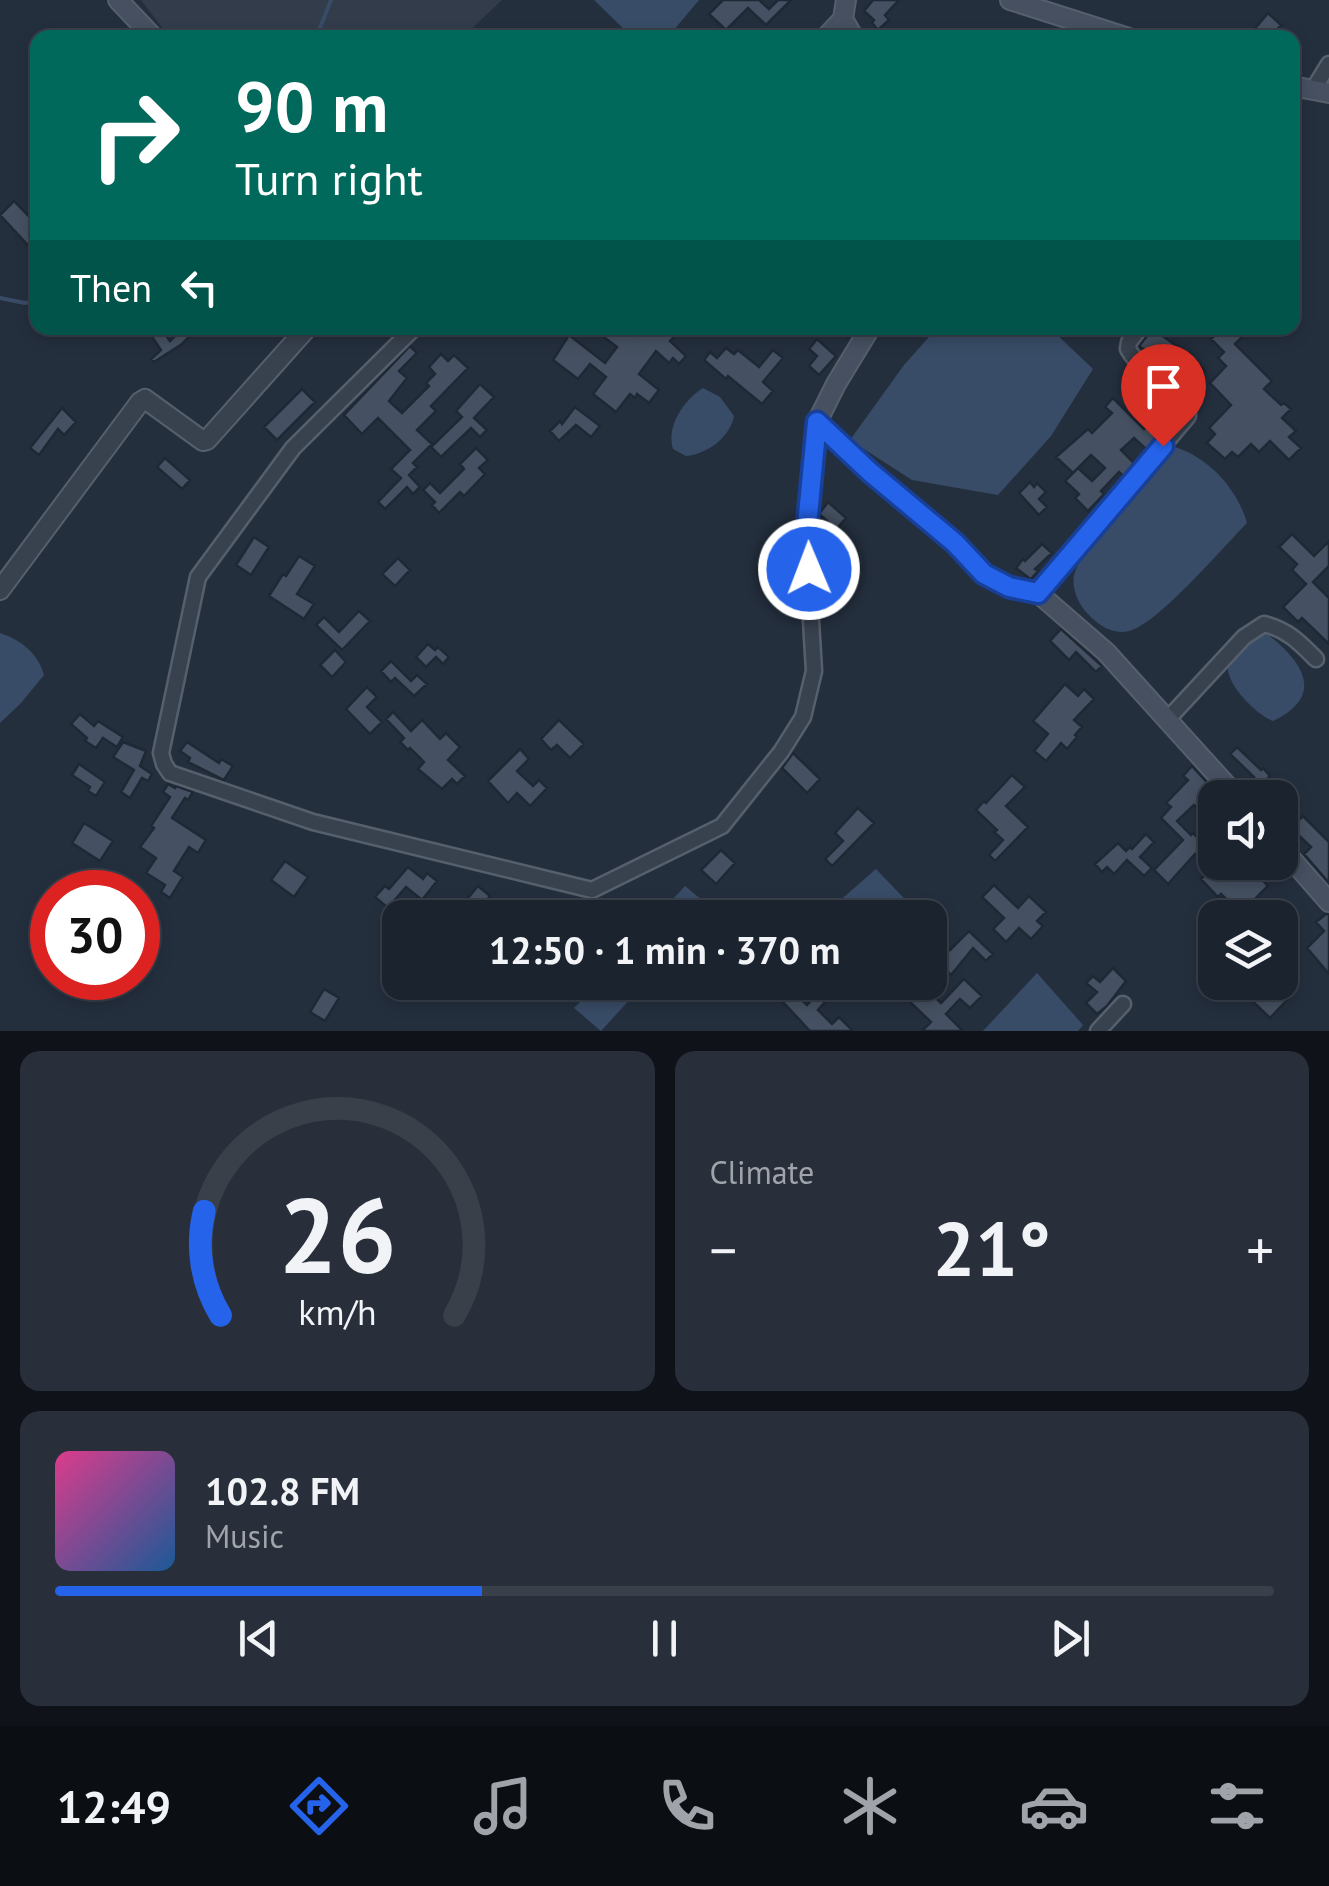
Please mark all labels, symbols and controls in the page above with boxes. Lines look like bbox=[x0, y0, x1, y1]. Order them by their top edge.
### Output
text: 90 m bbox=[235, 61, 388, 151]
icon: right bbox=[70, 70, 200, 200]
text: Turn right bbox=[235, 149, 423, 207]
icon: left bbox=[172, 260, 227, 315]
text: Then bbox=[70, 263, 152, 312]
pin bbox=[1121, 344, 1206, 447]
icon: arrive bbox=[1136, 359, 1191, 414]
position arrow bbox=[757, 517, 861, 621]
map controls bbox=[1198, 780, 1298, 1000]
button: sound bbox=[1198, 780, 1298, 880]
speed limit sign: 30 bbox=[30, 870, 160, 1000]
button: layers bbox=[1198, 900, 1298, 1000]
text: 12:50 · 1 min · 370 m bbox=[489, 925, 840, 974]
text: Climate bbox=[710, 1151, 814, 1193]
text: 26 bbox=[278, 1167, 396, 1302]
text: 21° bbox=[933, 1200, 1051, 1297]
text: − bbox=[710, 1214, 737, 1285]
text: + bbox=[1246, 1214, 1274, 1285]
text: km/h bbox=[298, 1289, 376, 1335]
text: 102.8 FM bbox=[205, 1466, 360, 1515]
text: Music bbox=[205, 1515, 284, 1557]
icon: previous bbox=[231, 1611, 286, 1666]
icon: pause bbox=[637, 1611, 692, 1666]
icon: next bbox=[1043, 1611, 1098, 1666]
icon: directions bbox=[284, 1771, 354, 1841]
icon: music bbox=[468, 1771, 538, 1841]
icon: phone bbox=[652, 1771, 722, 1841]
icon: climate bbox=[835, 1771, 905, 1841]
icon: car bbox=[1019, 1771, 1089, 1841]
icon: filters bbox=[1202, 1771, 1272, 1841]
text: 12:49 bbox=[57, 1777, 171, 1835]

